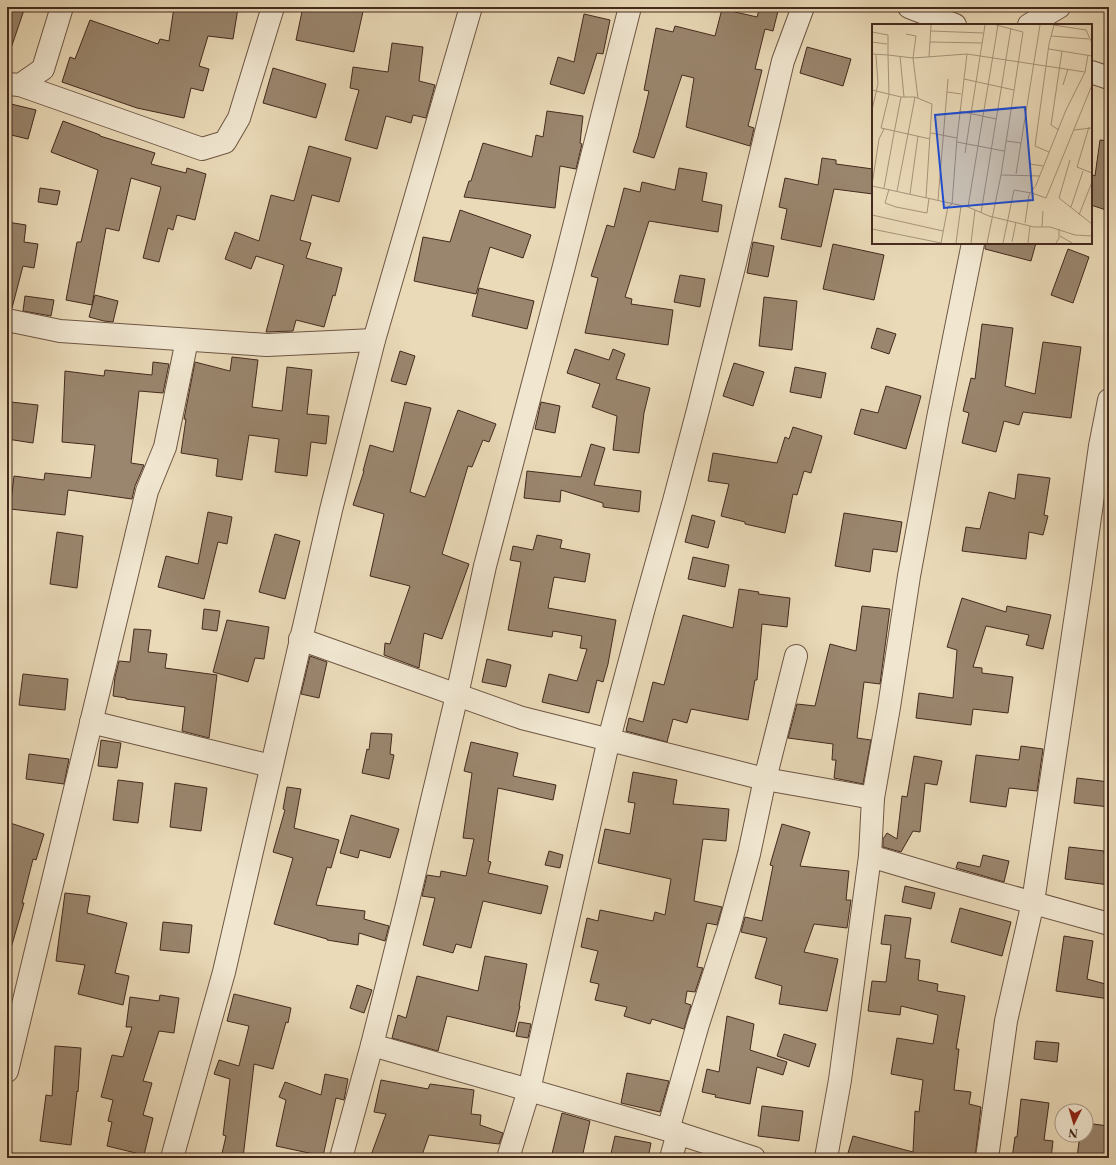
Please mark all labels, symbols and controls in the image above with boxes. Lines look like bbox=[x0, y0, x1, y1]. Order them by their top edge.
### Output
inset map bbox=[872, 24, 1092, 244]
north arrow bbox=[1054, 1103, 1094, 1143]
text: N bbox=[1067, 1126, 1079, 1140]

